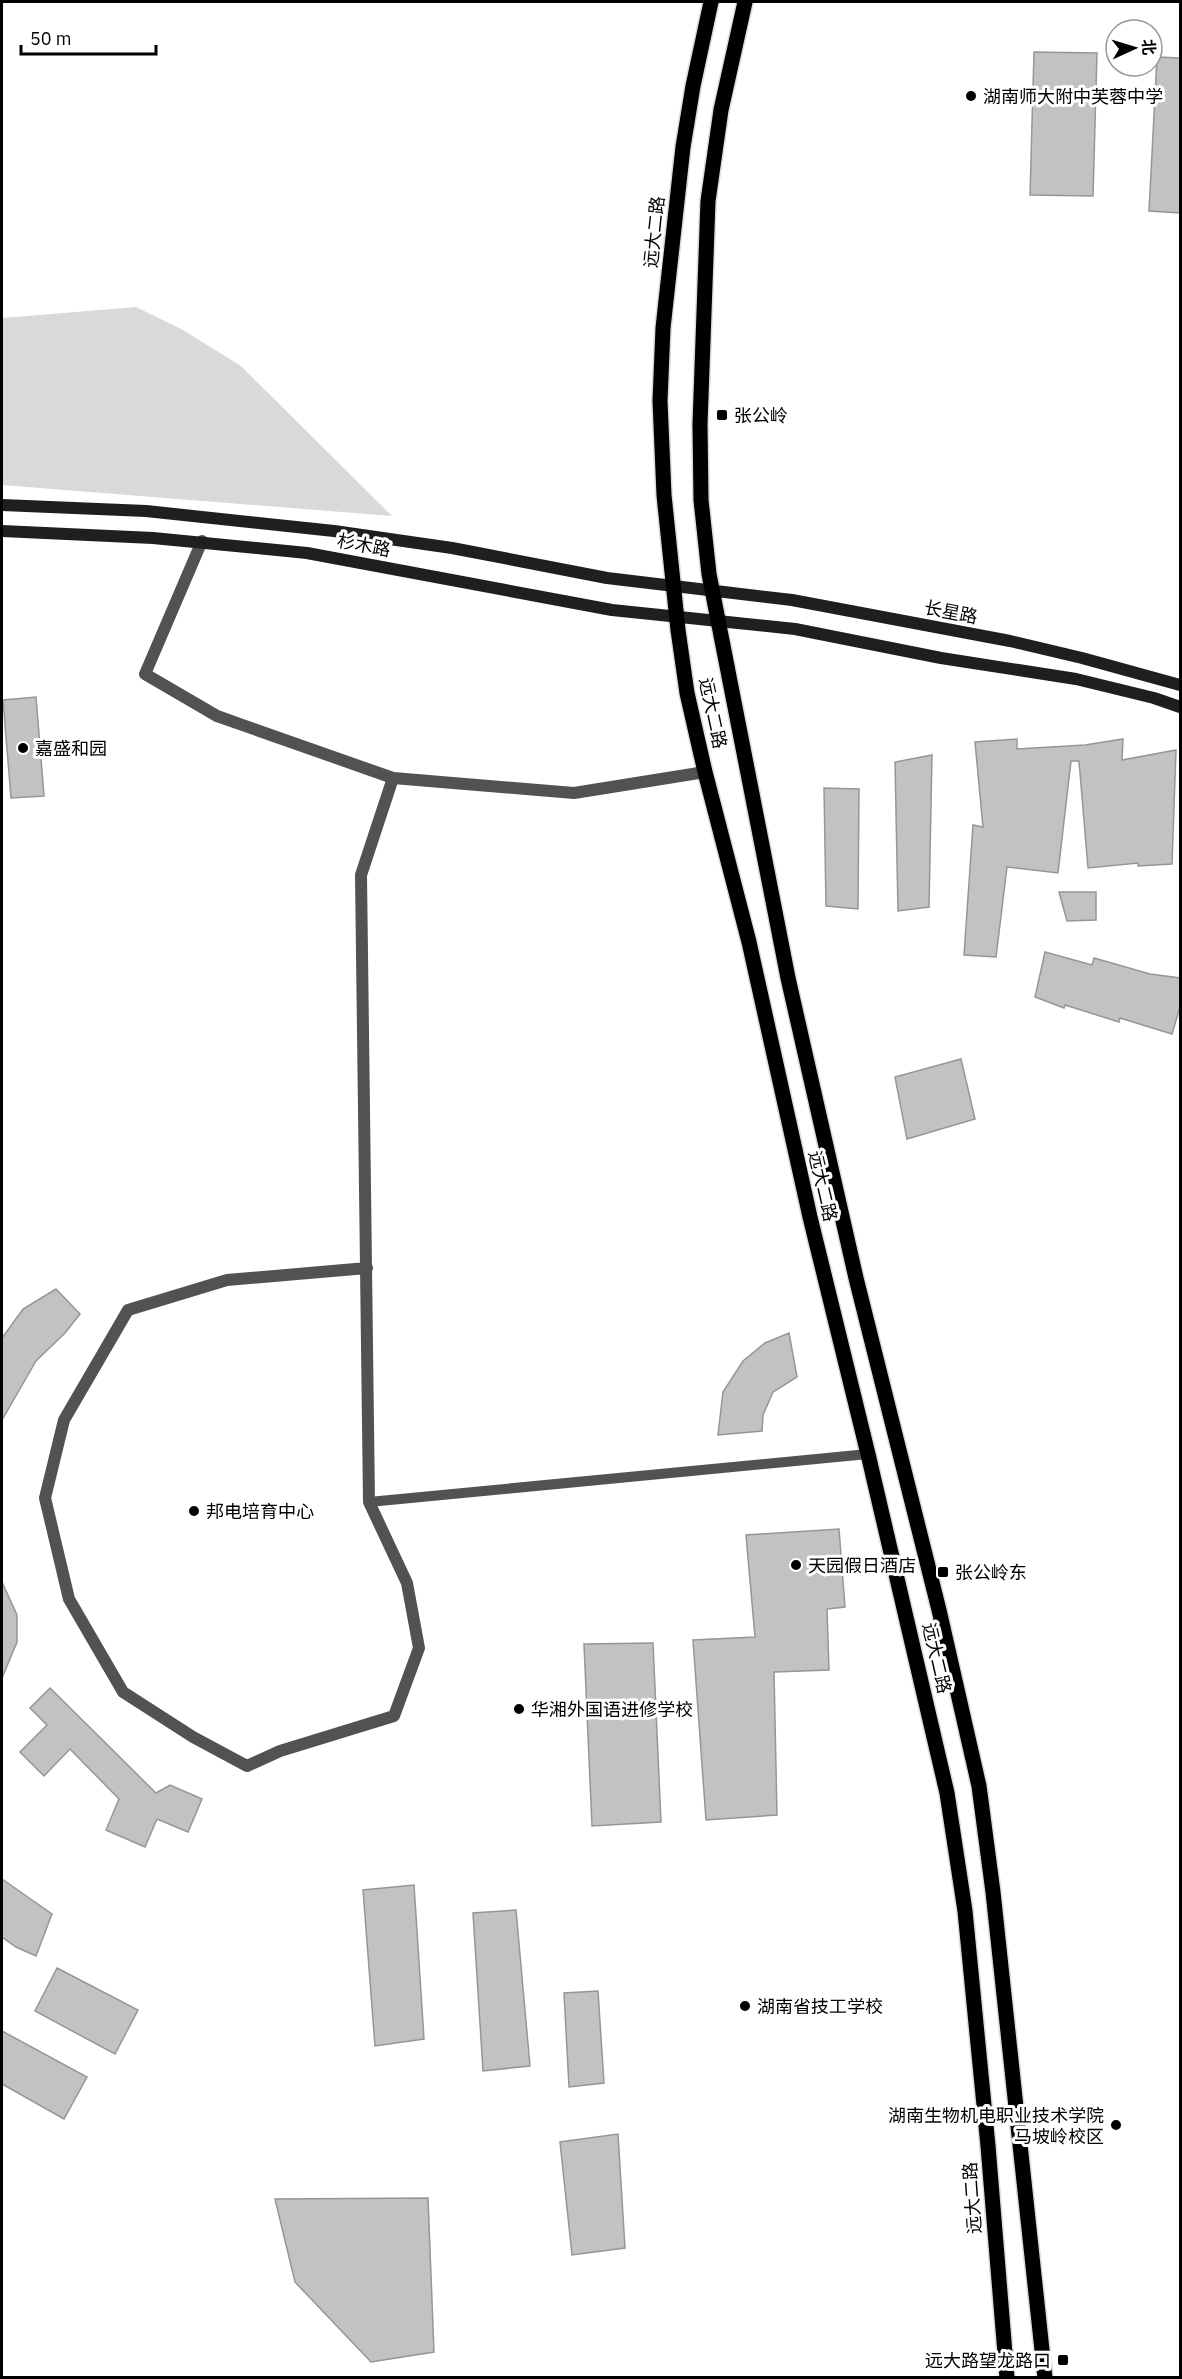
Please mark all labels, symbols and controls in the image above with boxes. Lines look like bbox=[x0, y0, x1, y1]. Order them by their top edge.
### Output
scale bar bbox=[21, 18, 156, 56]
north arrow bbox=[1104, 18, 1164, 78]
text: 50 m bbox=[30, 27, 72, 50]
text: 北 bbox=[1138, 38, 1159, 56]
place label: 湖南师大附中芙蓉中学 bbox=[983, 85, 1163, 108]
marker: 湖南师大附中芙蓉中学 bbox=[964, 89, 978, 103]
street label: 远大二路 bbox=[639, 195, 669, 269]
place label: 张公岭 bbox=[734, 404, 788, 427]
marker: 张公岭 bbox=[715, 408, 729, 422]
street label: 杉木路 bbox=[335, 529, 393, 561]
street label: 长星路 bbox=[922, 596, 980, 628]
street label: 远大二路 bbox=[694, 675, 732, 751]
place label: 嘉盛和园 bbox=[35, 737, 107, 760]
marker: 嘉盛和园 bbox=[16, 741, 30, 755]
street label: 远大二路 bbox=[804, 1148, 842, 1224]
place label: 邦电培育中心 bbox=[206, 1500, 314, 1523]
marker: 邦电培育中心 bbox=[187, 1504, 201, 1518]
place label: 天园假日酒店 bbox=[808, 1554, 916, 1577]
marker: 天园假日酒店 bbox=[789, 1558, 803, 1572]
place label: 张公岭东 bbox=[955, 1561, 1027, 1584]
marker: 张公岭东 bbox=[936, 1565, 950, 1579]
street label: 远大二路 bbox=[918, 1620, 956, 1696]
place label: 华湘外国语进修学校 bbox=[531, 1698, 693, 1721]
marker: 华湘外国语进修学校 bbox=[512, 1702, 526, 1716]
place label: 湖南省技工学校 bbox=[757, 1995, 883, 2018]
marker: 湖南省技工学校 bbox=[738, 1999, 752, 2013]
place label: 湖南生物机电职业技术学院 马坡岭校区 bbox=[888, 2104, 1104, 2148]
marker: 湖南生物机电职业技术学院 马坡岭校区 bbox=[1109, 2118, 1123, 2132]
street label: 远大二路 bbox=[958, 2161, 986, 2235]
place label: 远大路望龙路口 bbox=[925, 2349, 1051, 2372]
marker: 远大路望龙路口 bbox=[1056, 2353, 1070, 2367]

